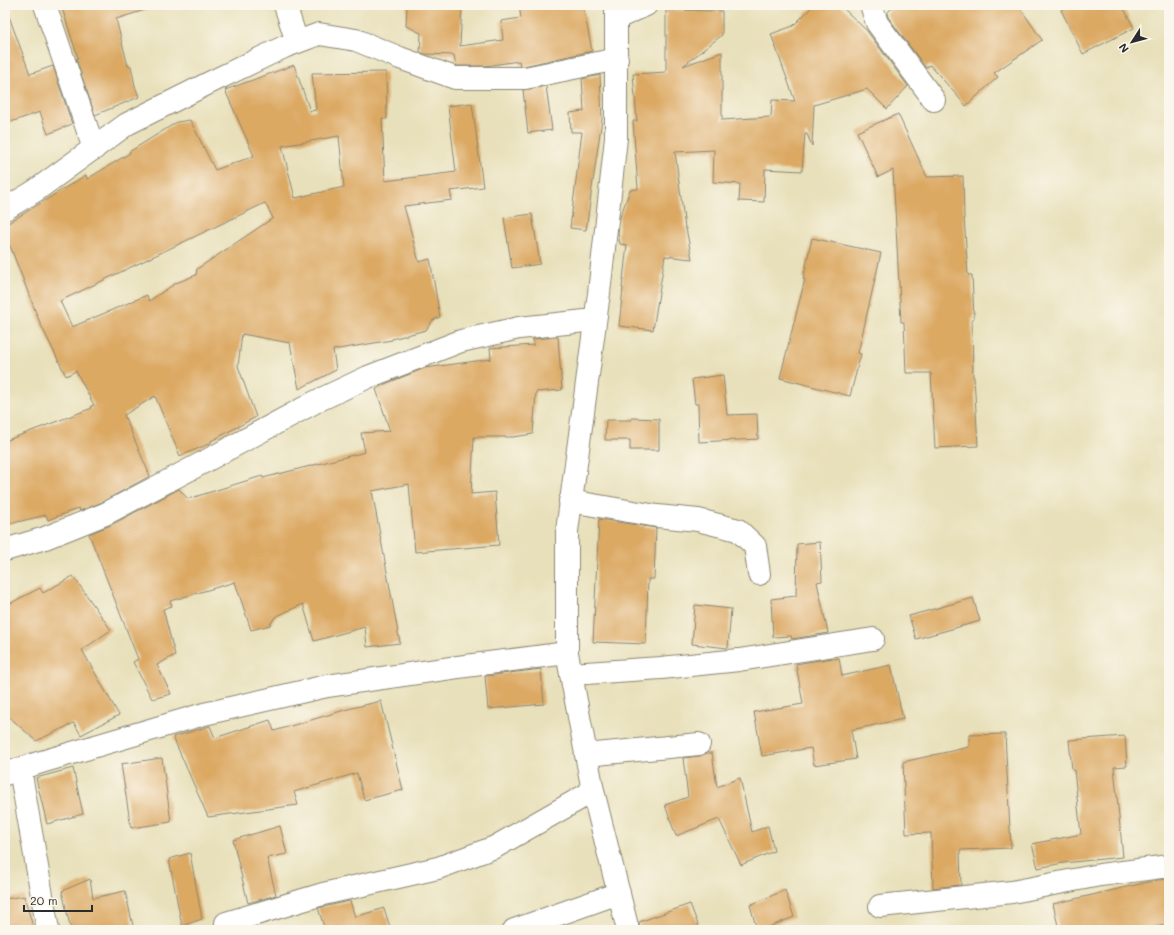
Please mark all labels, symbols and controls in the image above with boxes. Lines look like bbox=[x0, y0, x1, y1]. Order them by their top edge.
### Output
north arrow bbox=[1112, 22, 1152, 62]
text: N bbox=[1115, 40, 1132, 56]
scale bar bbox=[24, 887, 92, 913]
text: 20 m bbox=[30, 892, 58, 908]

